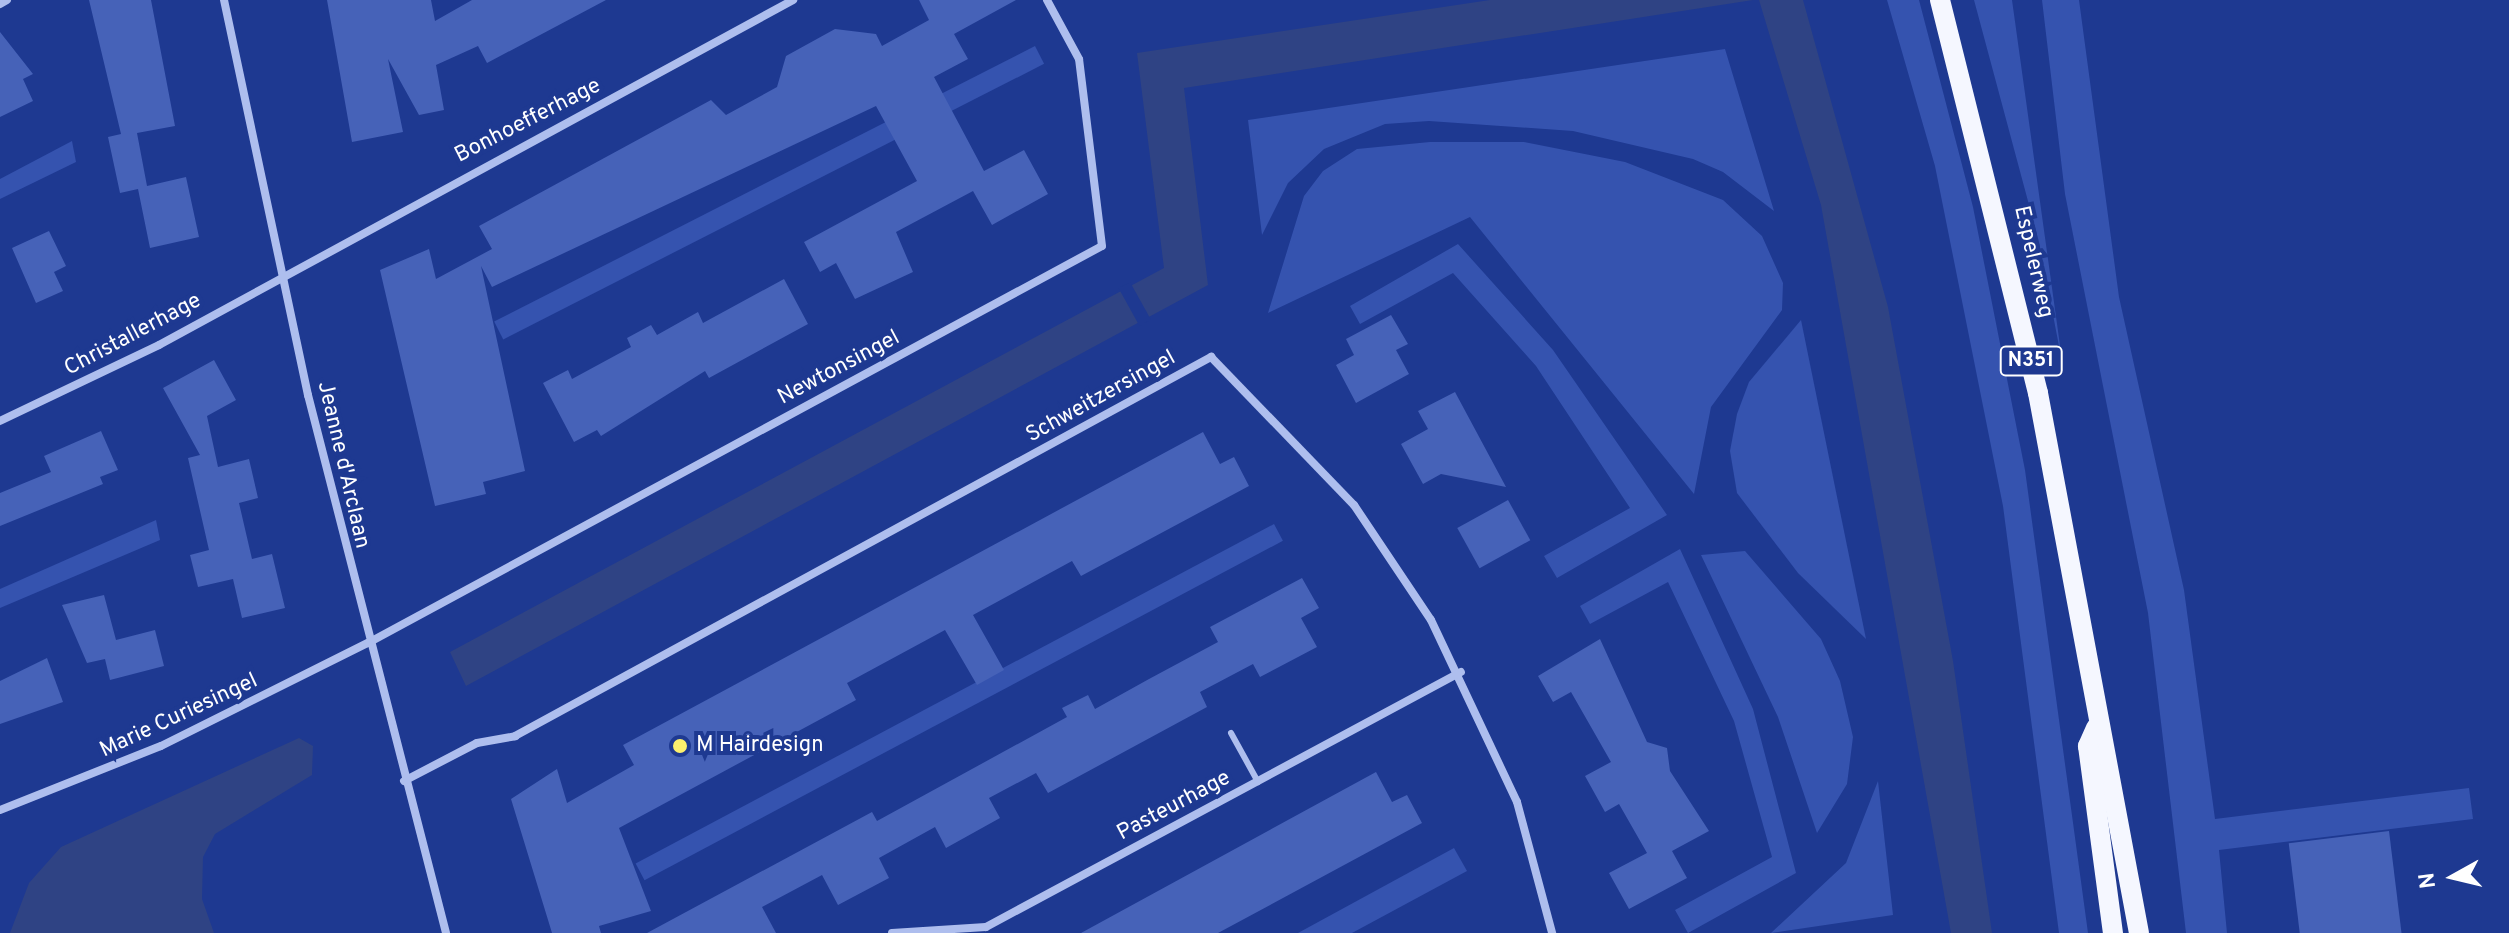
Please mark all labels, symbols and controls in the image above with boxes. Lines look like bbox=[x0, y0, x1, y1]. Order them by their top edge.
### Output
street label: Bonhoefferhage bbox=[451, 73, 605, 169]
street label: Espelerweg bbox=[2007, 203, 2059, 321]
street label: Christallerhage bbox=[60, 288, 206, 382]
street label: Newtonsingel bbox=[773, 325, 905, 411]
street label: Schweitzersingel bbox=[1022, 345, 1180, 449]
road number: N351 bbox=[1999, 345, 2063, 377]
street label: Jeanne d'Arclaan bbox=[311, 379, 375, 551]
street label: Marie Curiesingel bbox=[96, 668, 262, 764]
place label: M Hairdesign bbox=[696, 733, 824, 759]
marker: M Hairdesign bbox=[671, 737, 689, 755]
street label: Pasteurhage bbox=[1113, 765, 1235, 847]
north arrow bbox=[2413, 837, 2493, 917]
text: N bbox=[2414, 871, 2443, 890]

